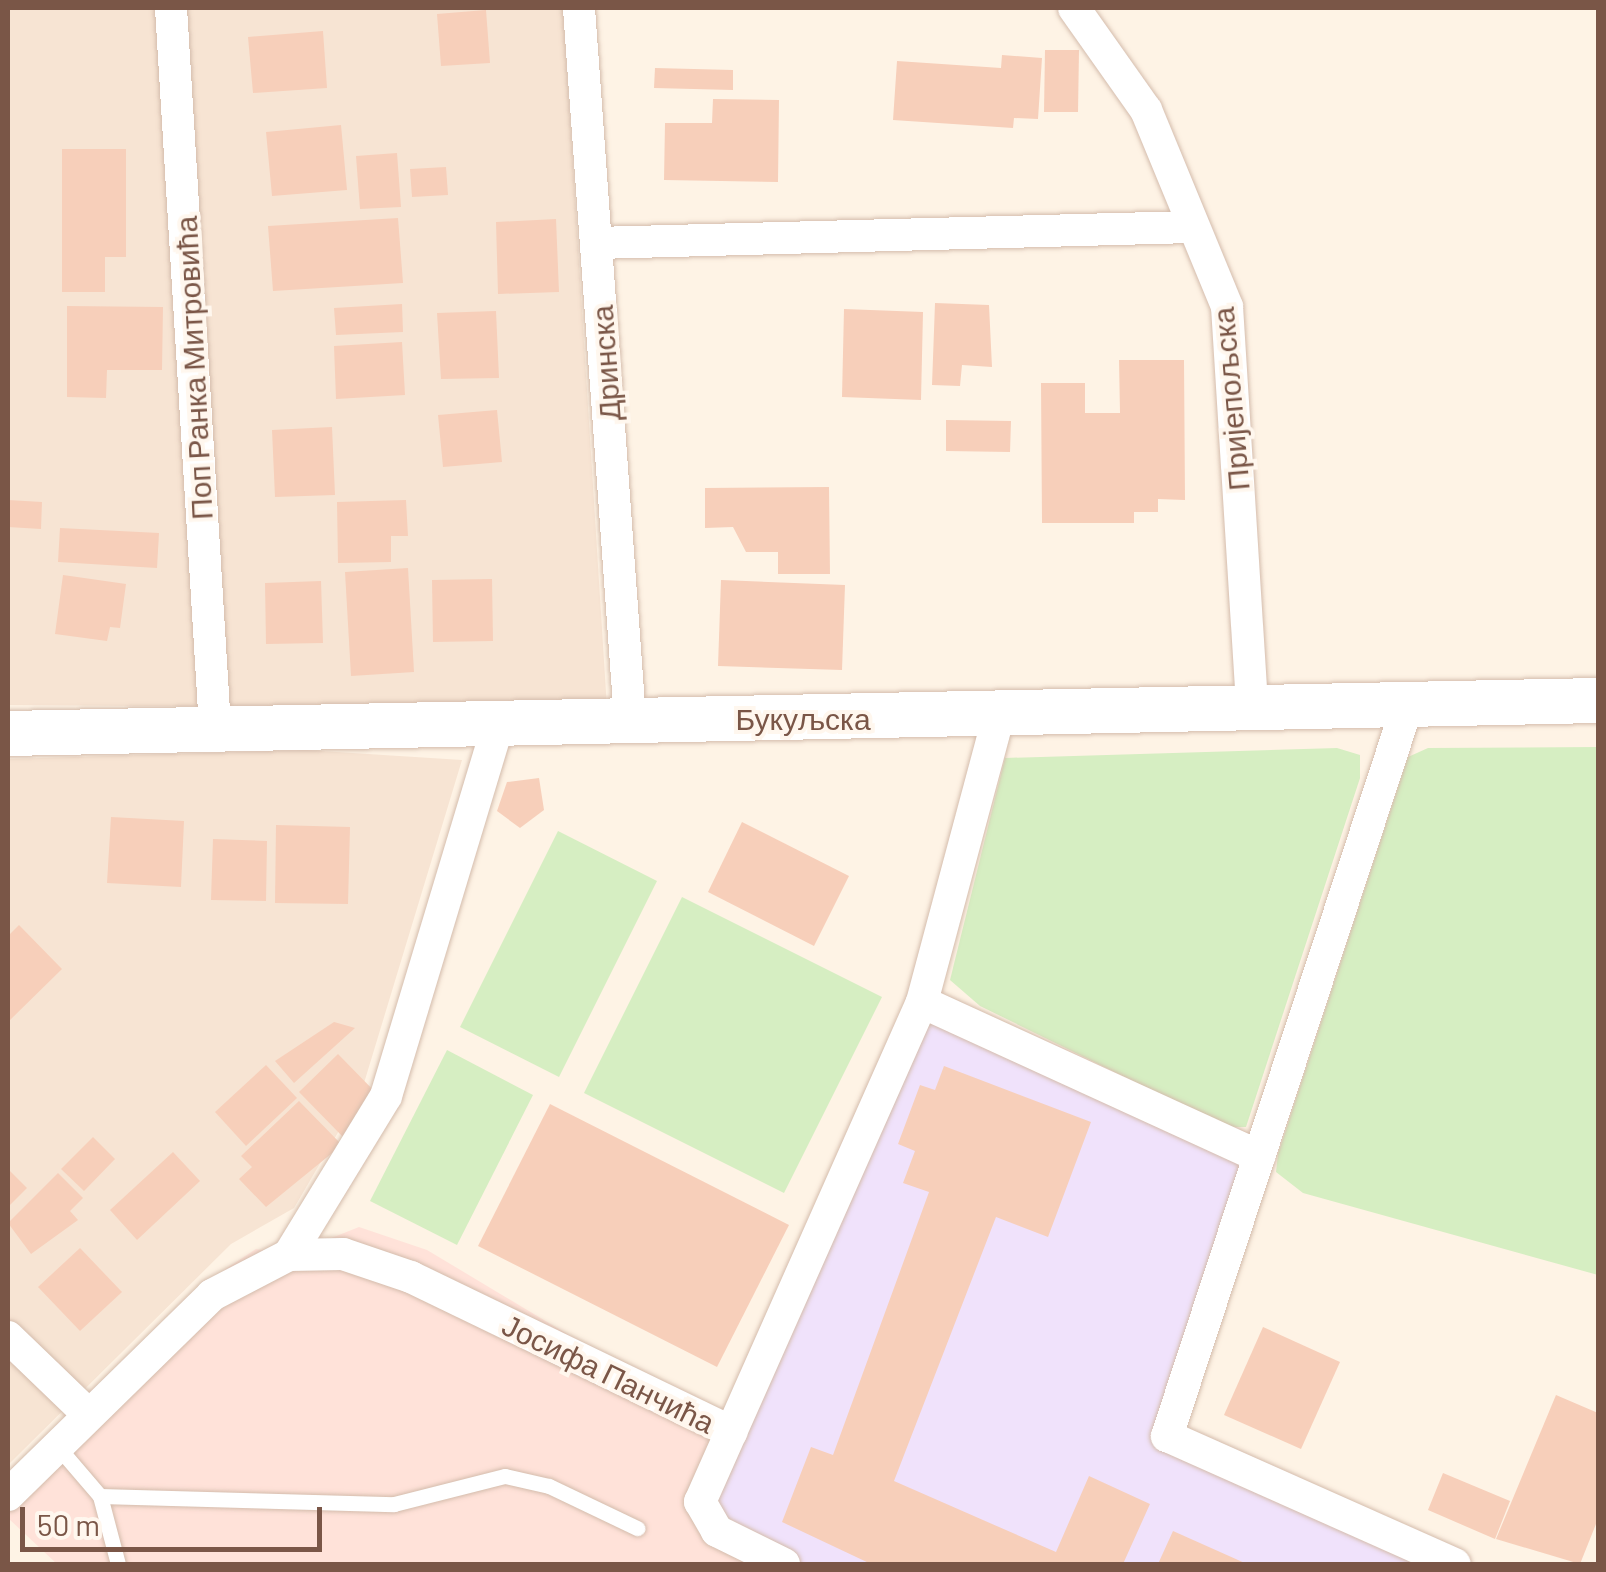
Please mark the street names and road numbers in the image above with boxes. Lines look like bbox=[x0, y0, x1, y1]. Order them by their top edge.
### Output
street label: Поп Ранка Митровића bbox=[167, 215, 219, 521]
street label: Дринска bbox=[583, 304, 627, 422]
street label: Пријепољска bbox=[1204, 306, 1256, 492]
street label: Букуљска bbox=[735, 700, 871, 736]
street label: Јосифа Панчића bbox=[497, 1306, 721, 1440]

